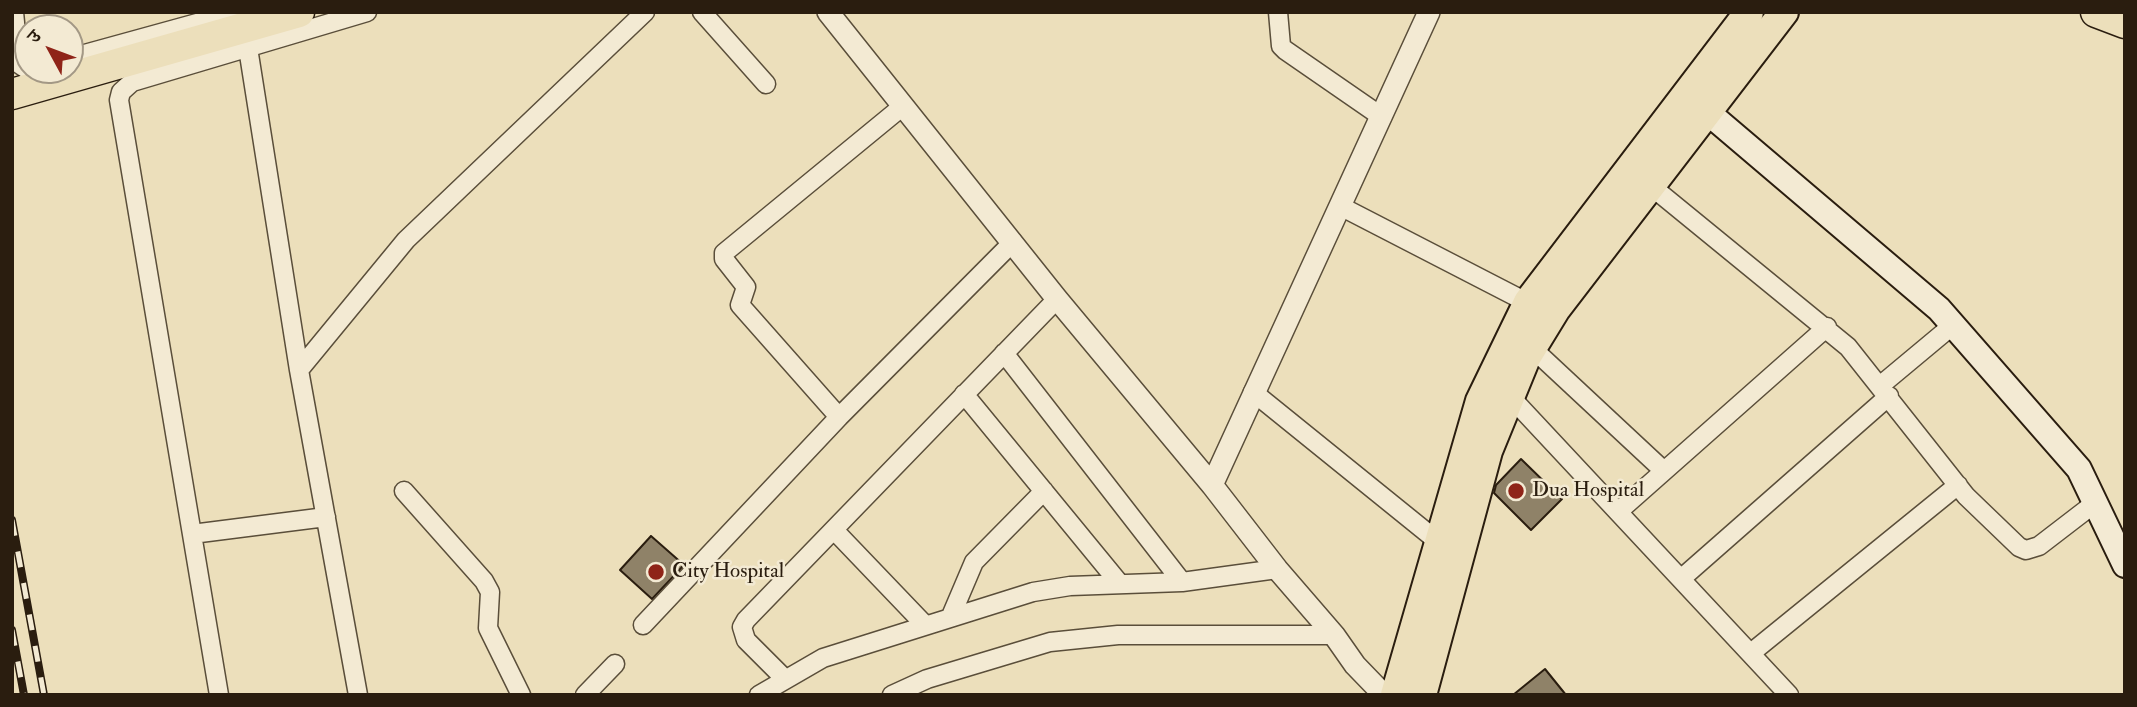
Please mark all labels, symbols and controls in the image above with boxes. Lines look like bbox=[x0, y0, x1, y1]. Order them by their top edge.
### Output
north arrow bbox=[14, 14, 84, 84]
text: उ bbox=[22, 25, 47, 48]
place label: Dua Hospital bbox=[1532, 478, 1644, 504]
marker: Dua Hospital bbox=[1506, 481, 1526, 501]
place label: City Hospital bbox=[672, 559, 784, 585]
marker: City Hospital bbox=[646, 562, 666, 582]

